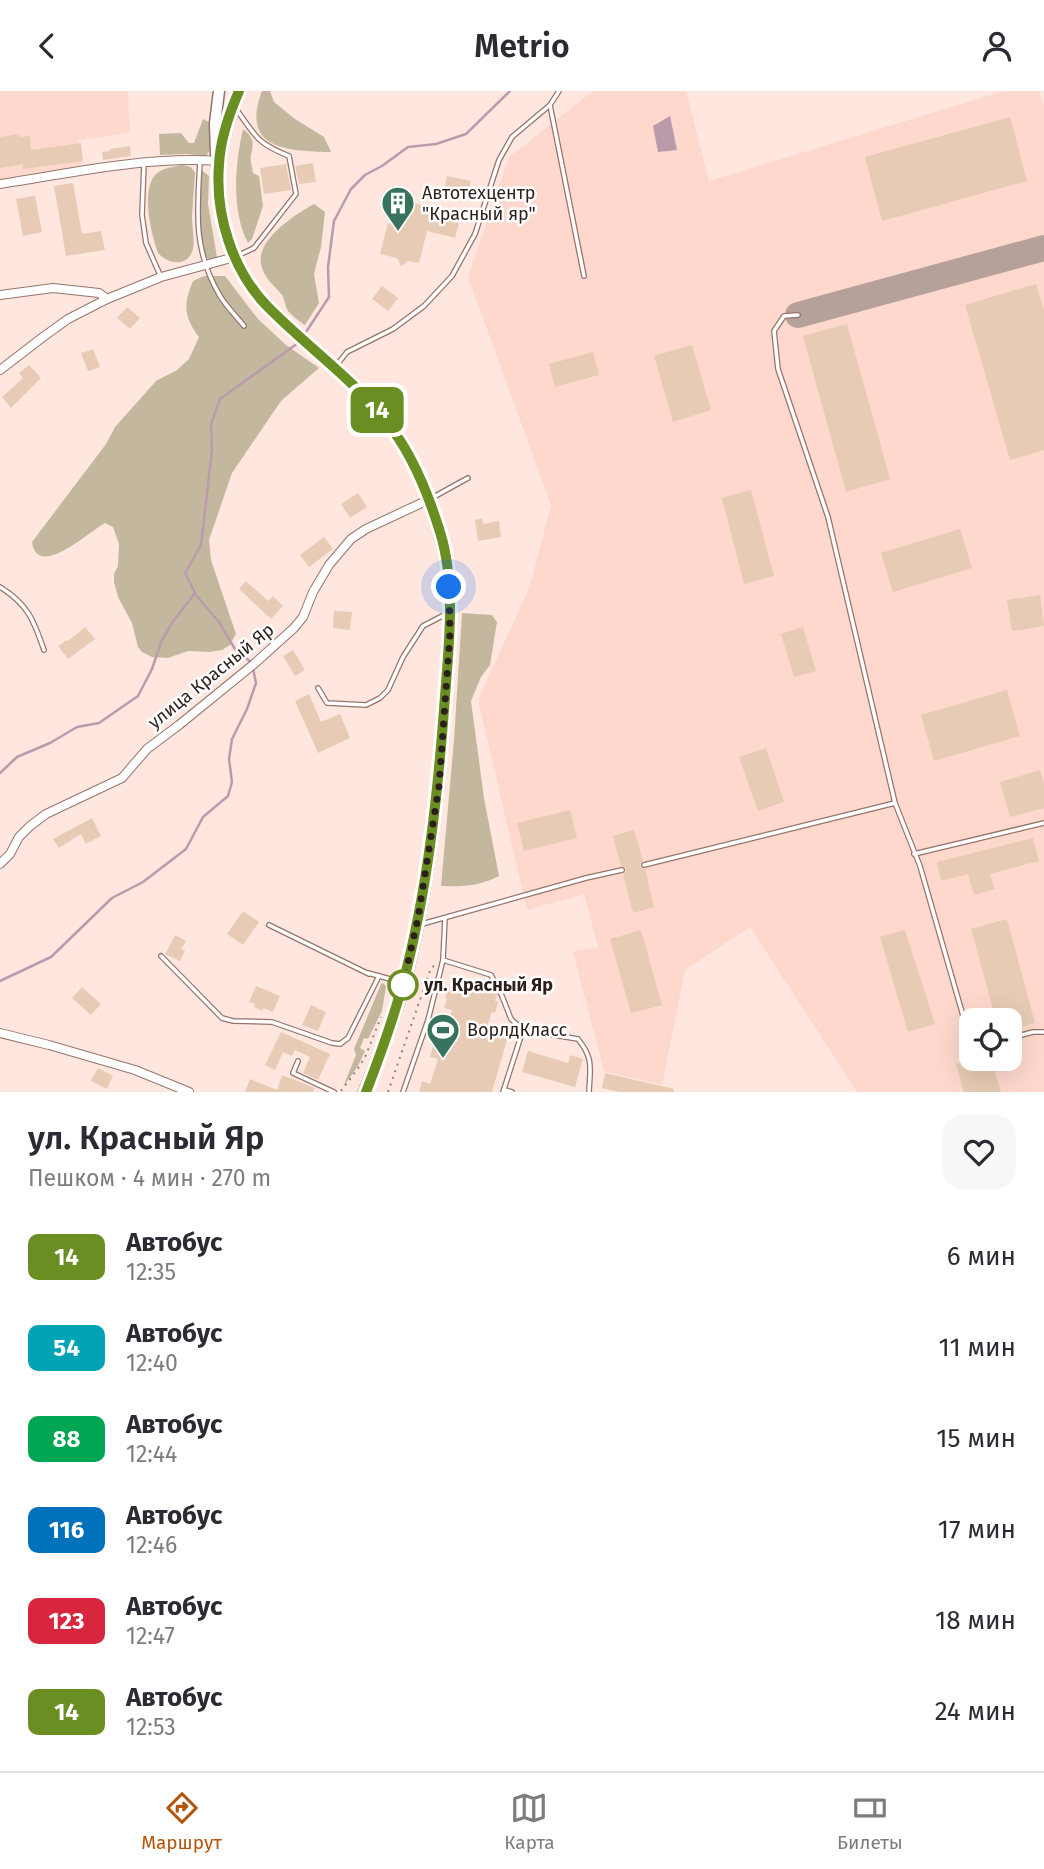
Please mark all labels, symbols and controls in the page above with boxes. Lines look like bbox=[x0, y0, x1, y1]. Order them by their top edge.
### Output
icon: back bbox=[28, 27, 66, 65]
text: Metrio bbox=[474, 27, 570, 65]
icon: person bbox=[978, 27, 1016, 65]
place label: Автотехцентр "Красный яр" bbox=[422, 182, 536, 225]
building icon: Автотехцентр "Красный яр" bbox=[379, 184, 417, 233]
line badge: 14 bbox=[346, 387, 408, 433]
text: 14 bbox=[365, 396, 389, 424]
your location bbox=[431, 569, 466, 604]
street label: улица Красный Яр bbox=[144, 619, 278, 733]
marker: ул. Красный Яр bbox=[388, 970, 418, 1000]
place label: ул. Красный Яр bbox=[423, 974, 553, 996]
map controls bbox=[959, 1008, 1022, 1071]
button: locate bbox=[959, 1008, 1022, 1071]
sports icon: ВорлдКласс bbox=[424, 1011, 462, 1060]
place label: ВорлдКласс bbox=[467, 1019, 567, 1041]
button: heart bbox=[942, 1115, 1016, 1189]
text: ул. Красный Яр bbox=[28, 1118, 264, 1158]
text: Пешком · 4 мин · 270 m bbox=[28, 1164, 271, 1192]
text: Автобус bbox=[126, 1227, 223, 1258]
text: 6 мин bbox=[947, 1241, 1016, 1272]
text: 14 bbox=[54, 1243, 79, 1271]
text: 12:35 bbox=[126, 1258, 176, 1286]
text: Автобус bbox=[126, 1318, 223, 1349]
text: 11 мин bbox=[938, 1332, 1016, 1363]
text: 54 bbox=[53, 1334, 80, 1362]
text: 12:40 bbox=[126, 1349, 178, 1377]
text: Автобус bbox=[126, 1409, 223, 1440]
text: 15 мин bbox=[936, 1423, 1016, 1454]
text: 88 bbox=[53, 1425, 80, 1453]
text: 12:44 bbox=[126, 1440, 177, 1468]
text: Автобус bbox=[126, 1500, 223, 1531]
text: 17 мин bbox=[938, 1514, 1016, 1545]
text: 116 bbox=[49, 1516, 84, 1544]
text: 12:46 bbox=[126, 1531, 177, 1559]
text: Автобус bbox=[126, 1591, 223, 1622]
text: 18 мин bbox=[935, 1605, 1016, 1636]
text: 123 bbox=[49, 1607, 84, 1635]
text: 12:47 bbox=[126, 1622, 175, 1650]
text: Автобус bbox=[126, 1682, 223, 1713]
text: 24 мин bbox=[935, 1696, 1016, 1727]
text: 14 bbox=[54, 1698, 79, 1726]
text: 12:53 bbox=[126, 1713, 176, 1741]
tab: Маршрут bbox=[141, 1789, 222, 1854]
tab: Карта bbox=[504, 1789, 555, 1854]
tab: Билеты bbox=[837, 1789, 903, 1854]

